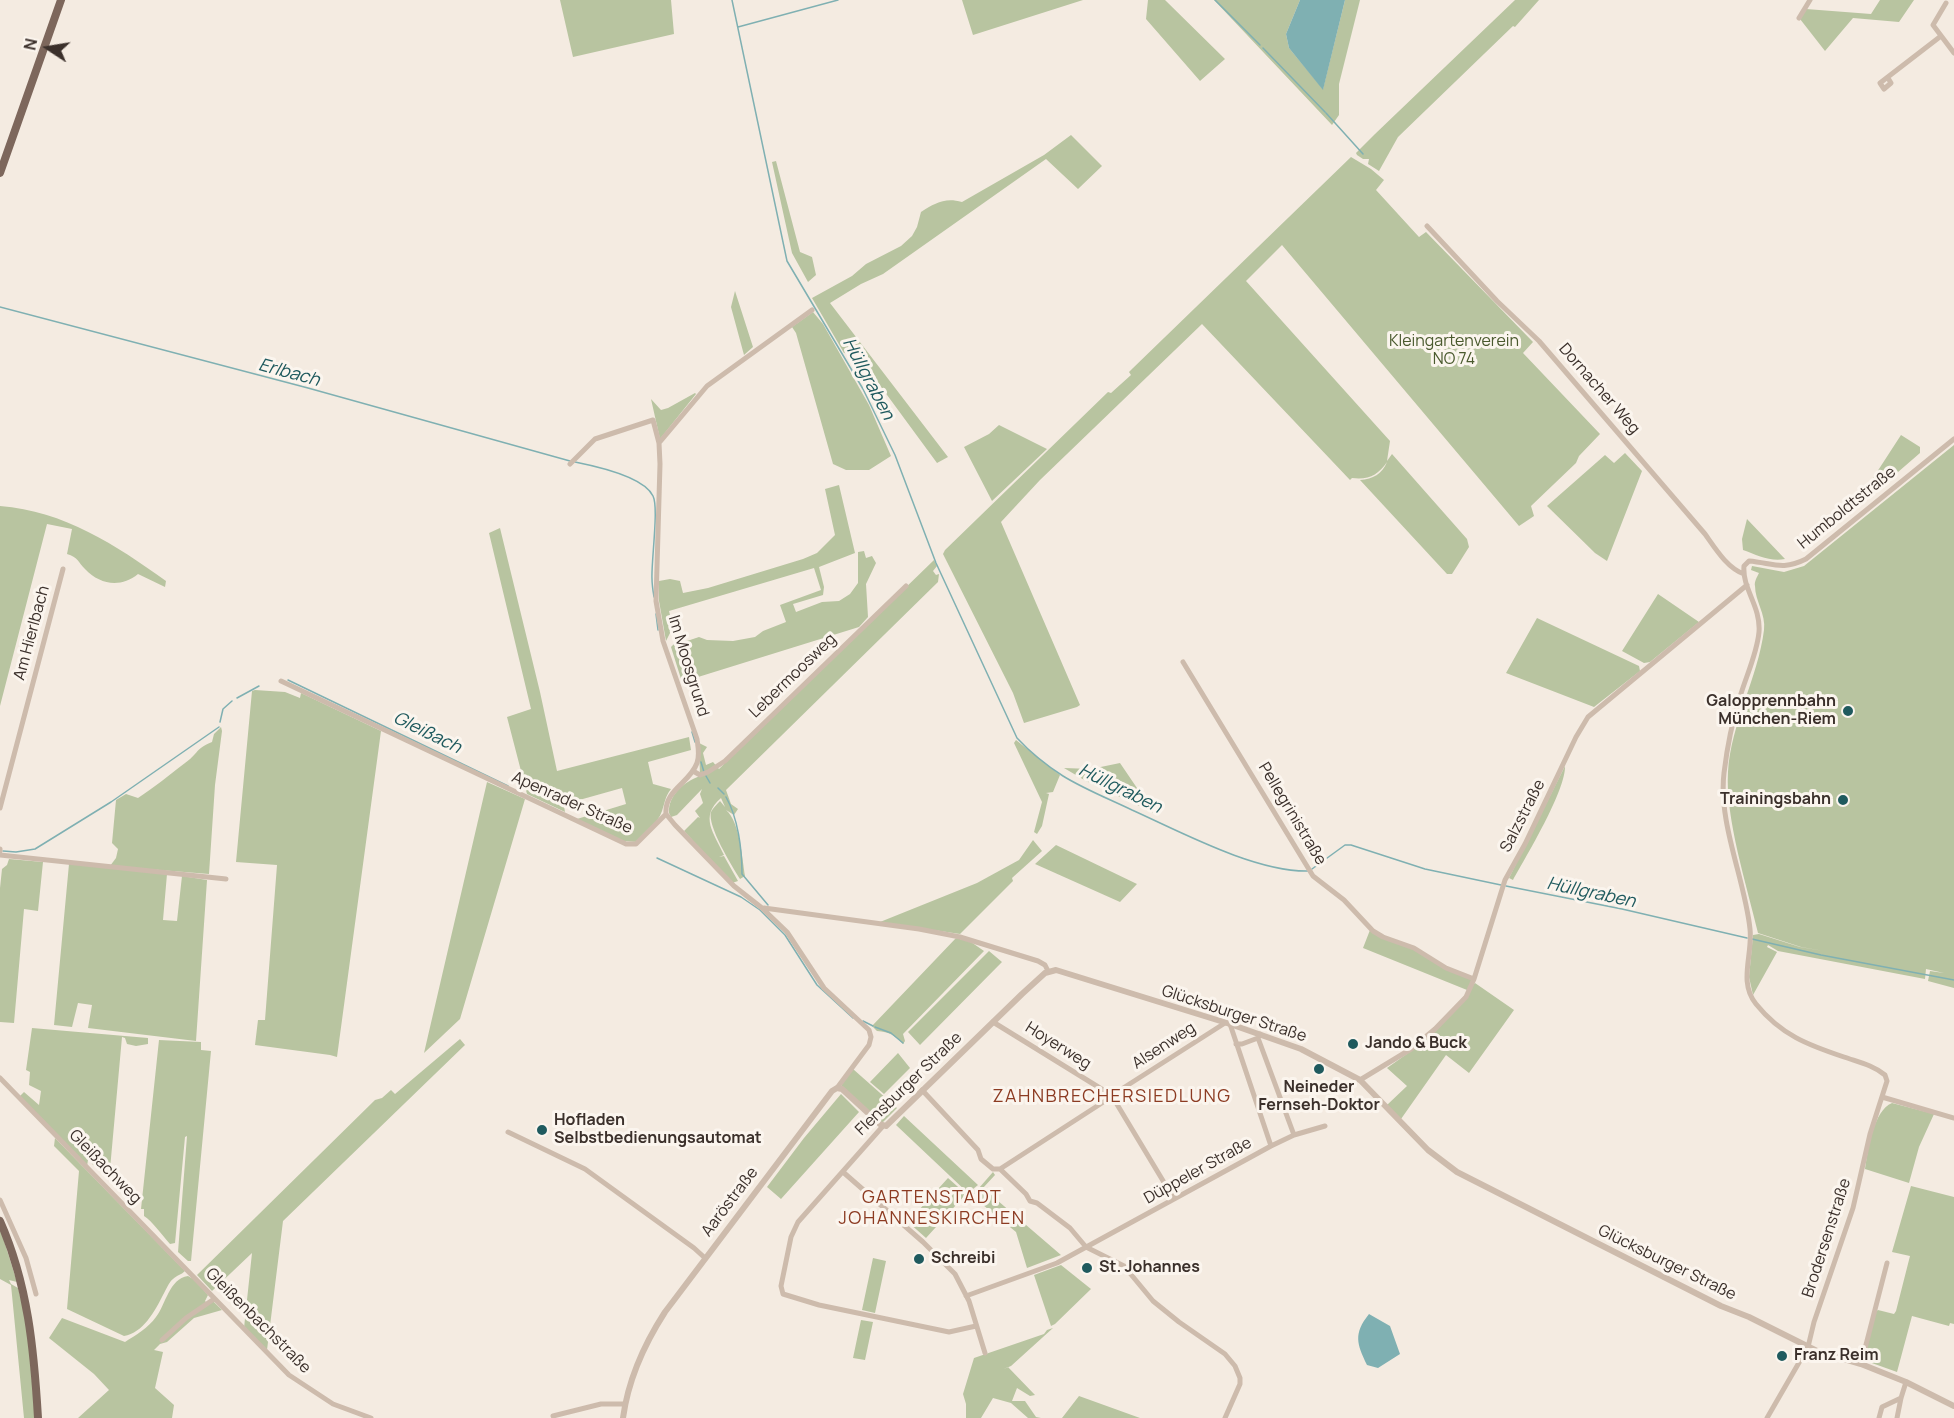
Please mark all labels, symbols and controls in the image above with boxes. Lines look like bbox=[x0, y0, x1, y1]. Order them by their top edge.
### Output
north arrow bbox=[18, 18, 78, 78]
text: N bbox=[18, 36, 42, 52]
park label: Kleingartenverein NO 74 bbox=[1389, 332, 1519, 370]
water label: Hüllgraben bbox=[837, 334, 899, 424]
street label: Dornacher Weg bbox=[1554, 340, 1644, 438]
water label: Erlbach bbox=[256, 355, 322, 391]
street label: Humboldtstraße bbox=[1794, 463, 1900, 553]
street label: Am Hierlbach bbox=[10, 584, 54, 682]
street label: Im Moosgrund bbox=[663, 613, 713, 719]
street label: Lebermoosweg bbox=[746, 630, 840, 722]
place label: Galopprennbahn München-Riem bbox=[1706, 692, 1836, 730]
marker: Galopprennbahn München-Riem bbox=[1841, 704, 1855, 718]
water label: Gleißach bbox=[389, 707, 465, 759]
street label: Pellegrinistraße bbox=[1254, 759, 1330, 869]
water label: Hüllgraben bbox=[1075, 760, 1165, 818]
street label: Apenrader Straße bbox=[509, 768, 635, 838]
street label: Salzstraße bbox=[1497, 776, 1549, 856]
place label: Trainingsbahn bbox=[1720, 790, 1831, 810]
marker: Trainingsbahn bbox=[1836, 793, 1850, 807]
water label: Hüllgraben bbox=[1545, 873, 1637, 913]
street label: Glücksburger Straße bbox=[1159, 981, 1309, 1047]
street label: Hoyerweg bbox=[1021, 1018, 1095, 1074]
street label: Alsenweg bbox=[1129, 1018, 1199, 1074]
street label: Flensburger Straße bbox=[852, 1028, 966, 1140]
place label: Jando & Buck bbox=[1365, 1034, 1467, 1054]
marker: Jando & Buck bbox=[1346, 1037, 1360, 1051]
marker: Neineder Fernseh-Doktor bbox=[1312, 1062, 1326, 1076]
place label: Neineder Fernseh-Doktor bbox=[1258, 1078, 1380, 1116]
district label: ZAHNBRECHERSIEDLUNG bbox=[992, 1086, 1232, 1108]
place label: Hofladen Selbstbedienungsautomat bbox=[554, 1111, 762, 1149]
marker: Hofladen Selbstbedienungsautomat bbox=[535, 1123, 549, 1137]
street label: Gleißachweg bbox=[65, 1126, 145, 1208]
street label: Düppeler Straße bbox=[1141, 1133, 1255, 1209]
street label: Aaröstraße bbox=[698, 1163, 762, 1241]
street label: Brodersenstraße bbox=[1799, 1176, 1855, 1300]
district label: GARTENSTADT JOHANNESKIRCHEN bbox=[839, 1187, 1025, 1230]
street label: Glücksburger Straße bbox=[1595, 1221, 1739, 1305]
place label: Schreibi bbox=[931, 1249, 995, 1269]
marker: Schreibi bbox=[912, 1252, 926, 1266]
place label: St. Johannes bbox=[1099, 1258, 1200, 1278]
marker: St. Johannes bbox=[1080, 1261, 1094, 1275]
street label: Gleißenbachstraße bbox=[201, 1264, 315, 1378]
place label: Franz Reim bbox=[1794, 1346, 1879, 1366]
marker: Franz Reim bbox=[1775, 1349, 1789, 1363]

